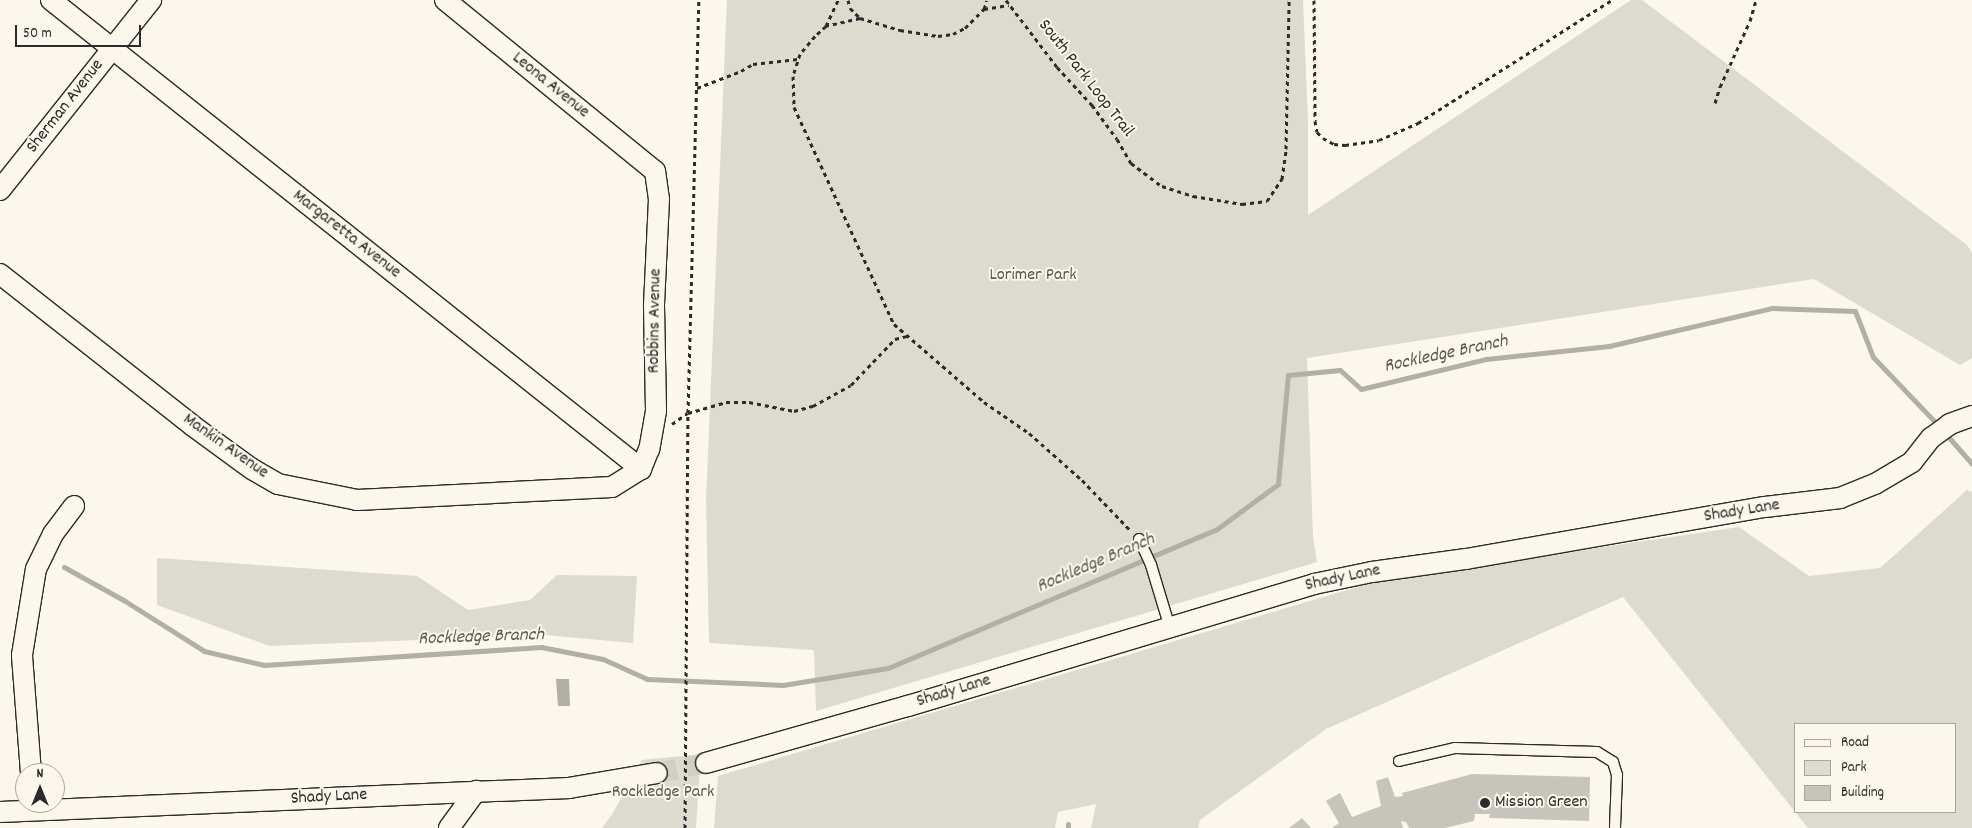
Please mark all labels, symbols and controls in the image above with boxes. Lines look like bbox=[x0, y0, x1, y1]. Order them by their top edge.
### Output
scale bar bbox=[18, 15, 144, 47]
street label: South Park Loop Trail bbox=[1032, 16, 1138, 142]
text: 50 m bbox=[23, 23, 52, 45]
street label: Leona Avenue bbox=[507, 48, 593, 124]
street label: Sherman Avenue bbox=[23, 56, 109, 158]
street label: Margaretta Avenue bbox=[287, 186, 405, 284]
park label: Lorimer Park bbox=[989, 265, 1077, 287]
street label: Robbins Avenue bbox=[644, 268, 668, 374]
water label: Rockledge Branch bbox=[1382, 331, 1510, 379]
street label: Mankin Avenue bbox=[178, 410, 272, 484]
street label: Shady Lane bbox=[1703, 495, 1781, 529]
water label: Rockledge Branch bbox=[1034, 529, 1158, 599]
street label: Shady Lane bbox=[1303, 560, 1383, 598]
water label: Rockledge Branch bbox=[418, 624, 544, 652]
street label: Shady Lane bbox=[914, 670, 994, 714]
legend bbox=[1794, 723, 1957, 813]
text: Road bbox=[1841, 732, 1869, 754]
text: Park bbox=[1841, 757, 1867, 779]
north arrow bbox=[15, 763, 65, 813]
text: N bbox=[37, 764, 43, 784]
park label: Rockledge Park bbox=[612, 782, 714, 804]
text: Building bbox=[1841, 782, 1884, 804]
street label: Shady Lane bbox=[290, 785, 368, 811]
place label: Mission Green bbox=[1495, 792, 1588, 814]
marker: Mission Green bbox=[1479, 797, 1491, 809]

